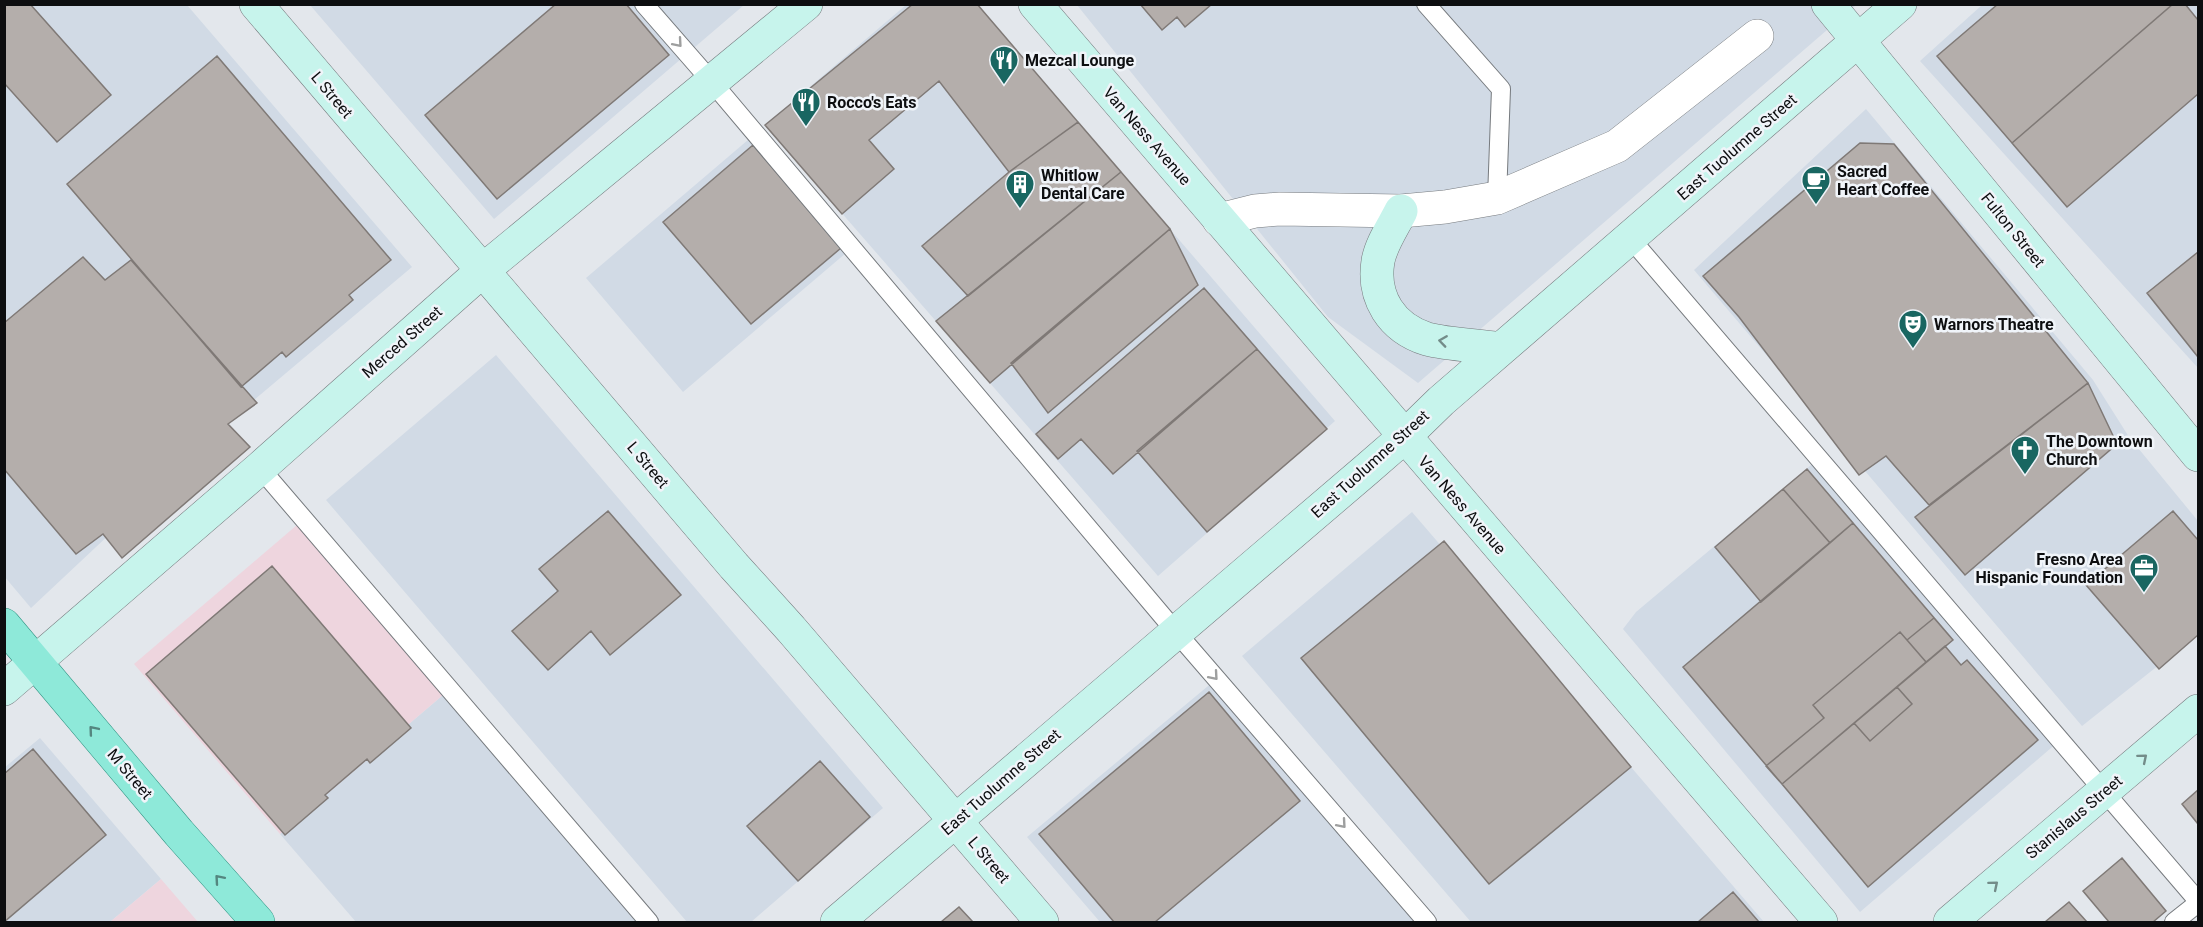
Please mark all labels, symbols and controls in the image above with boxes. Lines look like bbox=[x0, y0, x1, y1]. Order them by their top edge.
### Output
one-way arrow bbox=[671, 36, 682, 47]
restaurant icon: Mezcal Lounge bbox=[988, 44, 1020, 86]
place label: Mezcal Lounge bbox=[1025, 51, 1135, 70]
street label: L Street bbox=[307, 68, 357, 122]
street label: Van Ness Avenue bbox=[1099, 83, 1195, 189]
restaurant icon: Rocco's Eats bbox=[790, 86, 822, 128]
street label: East Tuolumne Street bbox=[1673, 90, 1801, 204]
place label: Rocco's Eats bbox=[827, 93, 916, 112]
place label: Sacred Heart Coffee bbox=[1837, 162, 1930, 199]
cafe icon: Sacred Heart Coffee bbox=[1800, 164, 1832, 206]
place label: Whitlow Dental Care bbox=[1041, 166, 1125, 203]
building icon: Whitlow Dental Care bbox=[1004, 168, 1036, 210]
street label: Fulton Street bbox=[1977, 189, 2049, 271]
street label: Merced Street bbox=[358, 302, 446, 382]
theatre icon: Warnors Theatre bbox=[1897, 308, 1929, 350]
place label: Warnors Theatre bbox=[1934, 315, 2054, 334]
one-way arrow bbox=[1438, 335, 1448, 347]
street label: East Tuolumne Street bbox=[1307, 406, 1433, 522]
place label: The Downtown Church bbox=[2046, 432, 2153, 469]
church icon: The Downtown Church bbox=[2009, 434, 2041, 476]
street label: L Street bbox=[623, 438, 673, 492]
street label: Van Ness Avenue bbox=[1414, 452, 1510, 558]
place label: Fresno Area Hispanic Foundation bbox=[1975, 550, 2123, 587]
office icon: Fresno Area Hispanic Foundation bbox=[2128, 552, 2160, 594]
one-way arrow bbox=[1207, 669, 1218, 680]
street label: East Tuolumne Street bbox=[937, 725, 1065, 839]
one-way arrow bbox=[89, 726, 100, 737]
street label: M Street bbox=[103, 745, 157, 803]
one-way arrow bbox=[2136, 755, 2147, 766]
street label: Stanislaus Street bbox=[2022, 771, 2126, 863]
one-way arrow bbox=[1335, 817, 1346, 828]
street label: L Street bbox=[964, 833, 1014, 887]
one-way arrow bbox=[215, 875, 226, 885]
one-way arrow bbox=[1987, 881, 1998, 892]

